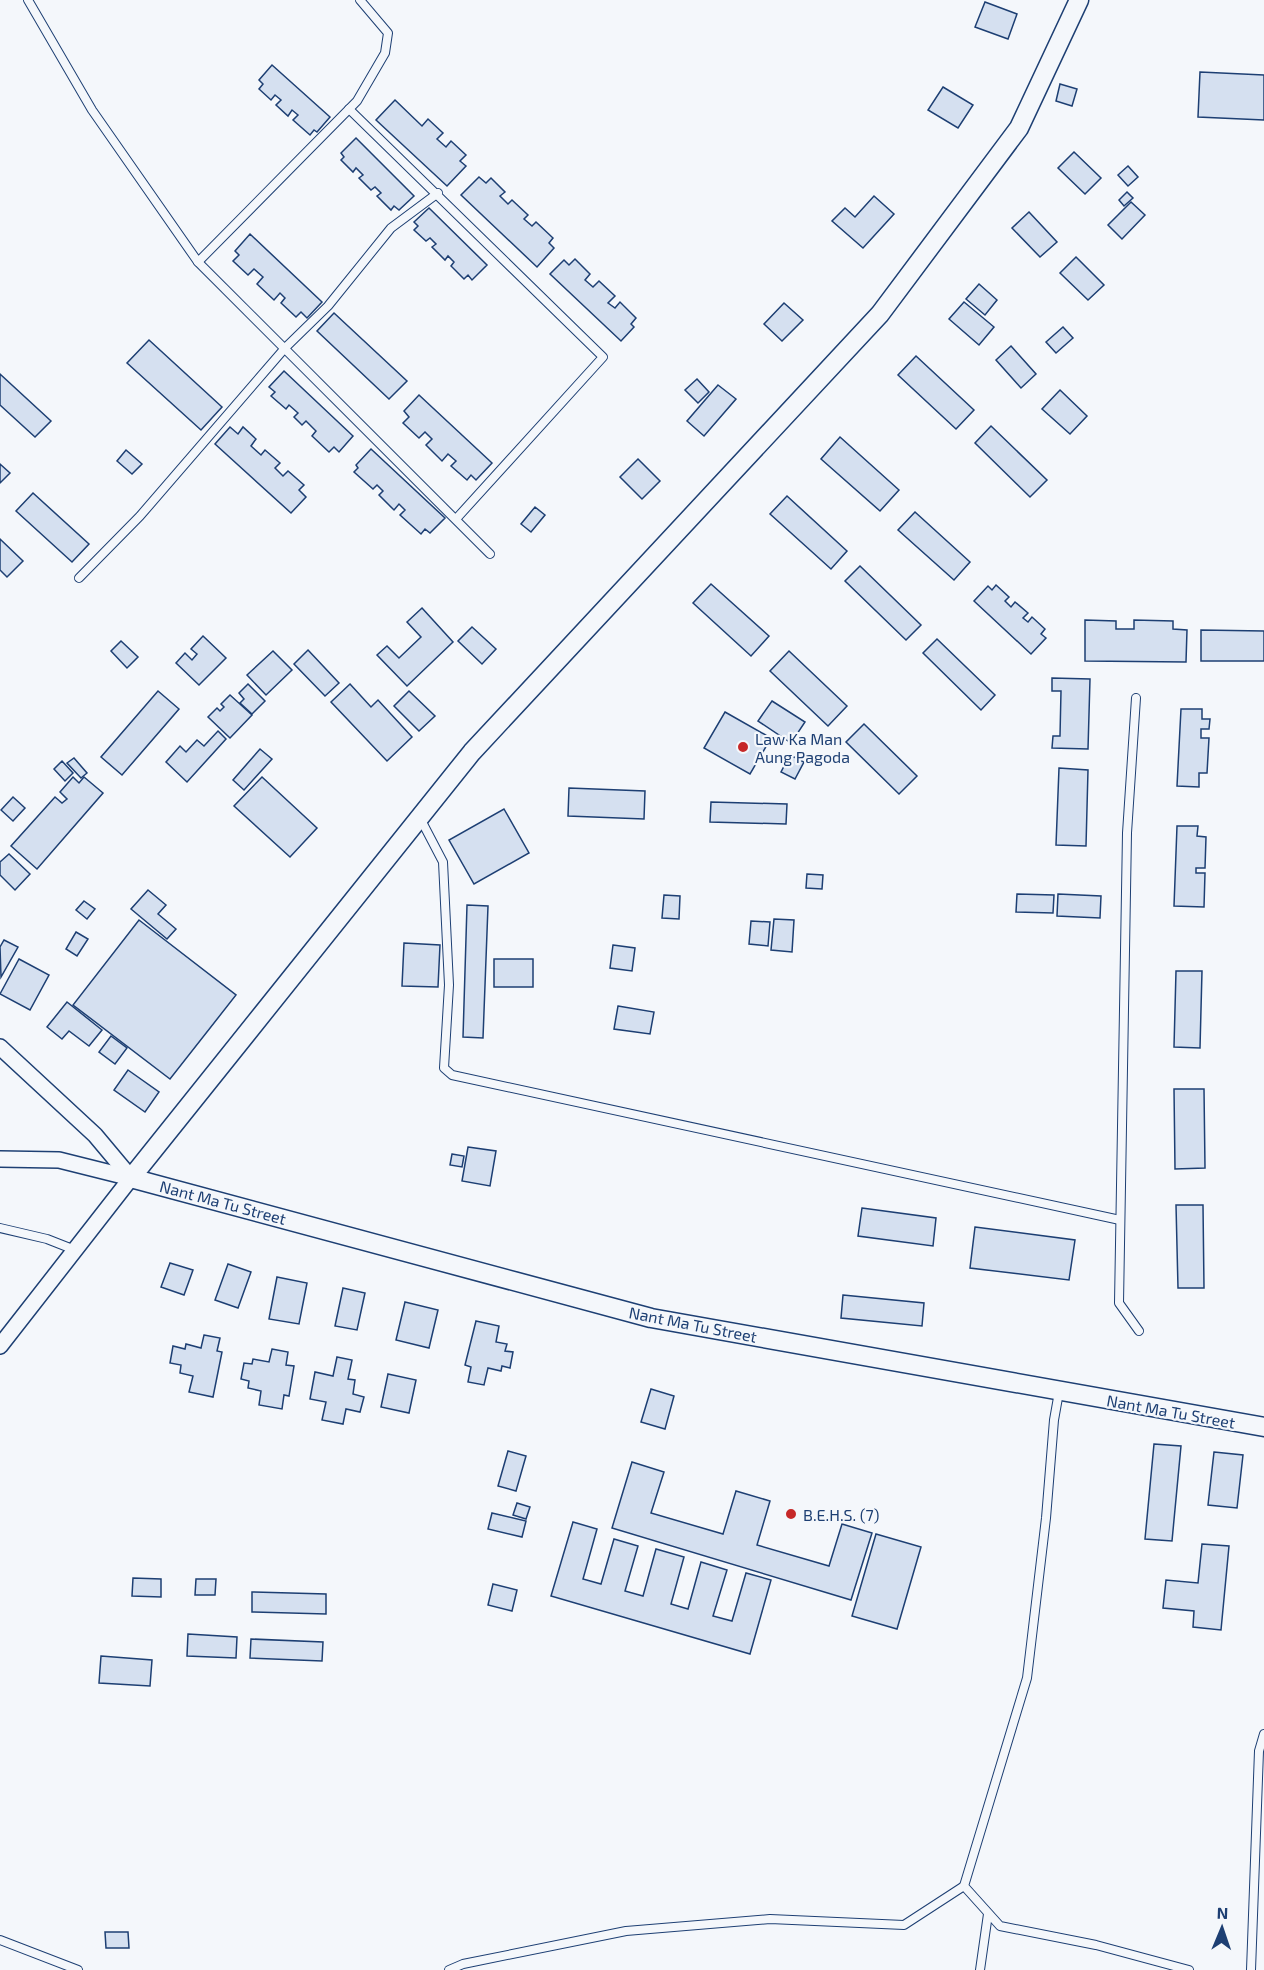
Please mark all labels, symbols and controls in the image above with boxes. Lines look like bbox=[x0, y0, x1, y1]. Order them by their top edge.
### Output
place label: Law Ka Man Aung Pagoda bbox=[755, 729, 850, 766]
marker: Law Ka Man Aung Pagoda bbox=[736, 740, 750, 754]
street label: Nant Ma Tu Street bbox=[158, 1176, 288, 1228]
street label: Nant Ma Tu Street bbox=[627, 1302, 759, 1346]
street label: Nant Ma Tu Street bbox=[1105, 1390, 1237, 1432]
place label: B.E.H.S. (7) bbox=[803, 1505, 879, 1524]
marker: B.E.H.S. (7) bbox=[784, 1507, 798, 1521]
north arrow bbox=[1192, 1898, 1252, 1958]
text: N bbox=[1216, 1903, 1229, 1922]

